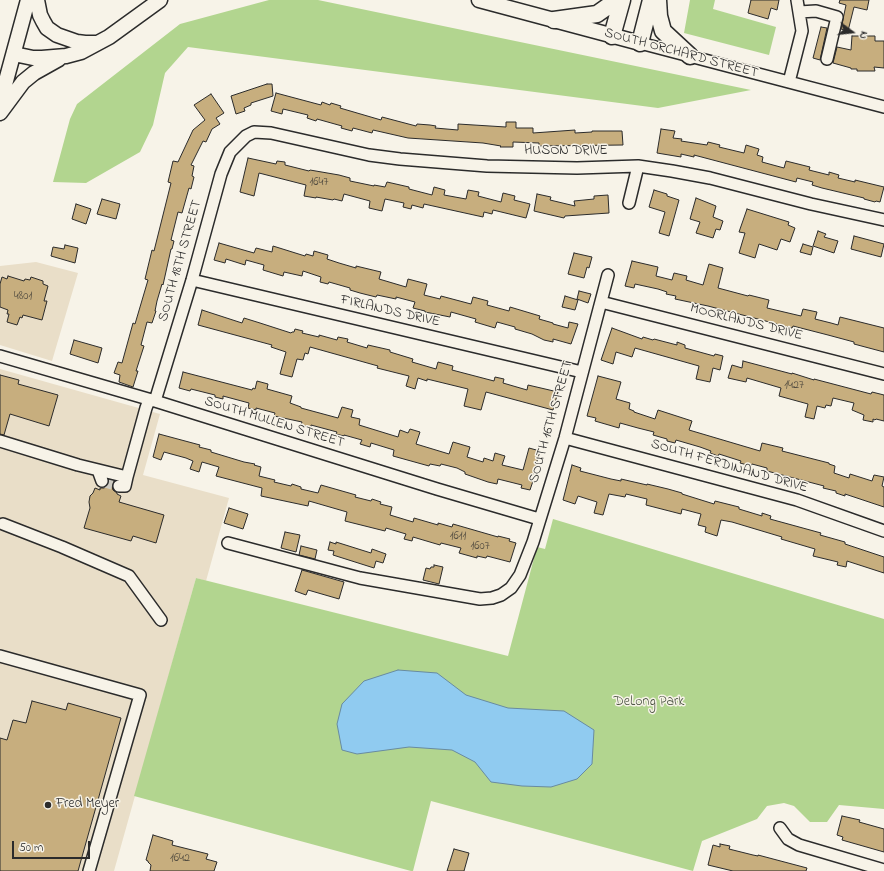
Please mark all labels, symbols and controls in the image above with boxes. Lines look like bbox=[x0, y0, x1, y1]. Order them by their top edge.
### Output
north arrow bbox=[832, 12, 872, 52]
street label: SOUTH ORCHARD STREET bbox=[602, 25, 760, 83]
text: N bbox=[855, 29, 872, 41]
street label: HUSON DRIVE bbox=[524, 144, 608, 160]
house number: 1647 bbox=[310, 176, 328, 190]
street label: SOUTH 18TH STREET bbox=[156, 198, 206, 324]
house number: 4801 bbox=[14, 290, 32, 304]
street label: FIRLANDS DRIVE bbox=[339, 292, 441, 332]
street label: MOORLANDS DRIVE bbox=[688, 301, 804, 345]
street label: SOUTH 16TH STREET bbox=[526, 359, 578, 485]
house number: 1427 bbox=[784, 379, 804, 393]
street label: SOUTH MULLEN STREET bbox=[202, 394, 346, 452]
street label: SOUTH FERDINAND DRIVE bbox=[649, 437, 809, 497]
house number: 1611 bbox=[450, 530, 466, 544]
house number: 1607 bbox=[470, 540, 490, 554]
park label: DeLong Park bbox=[613, 695, 685, 711]
place label: Fred Meyer bbox=[56, 797, 119, 813]
marker: Fred Meyer bbox=[43, 800, 53, 810]
scale bar bbox=[14, 833, 92, 859]
text: 50 m bbox=[19, 839, 43, 857]
house number: 1642 bbox=[170, 852, 190, 866]

